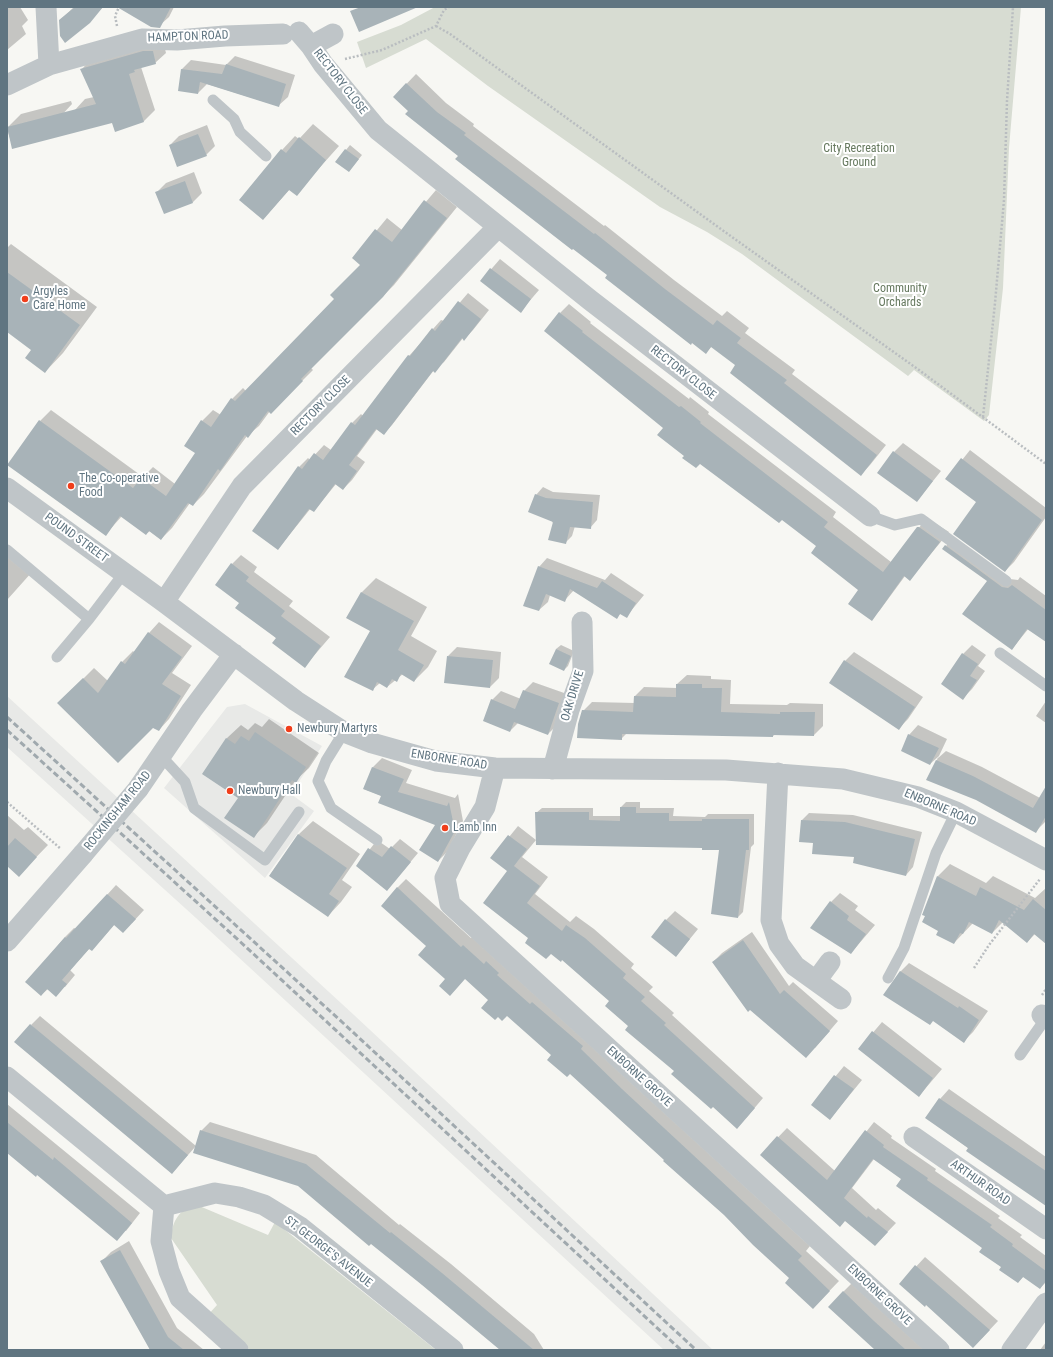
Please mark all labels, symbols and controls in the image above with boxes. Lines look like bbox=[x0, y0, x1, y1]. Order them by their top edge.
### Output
street label: HAMPTON ROAD bbox=[147, 28, 229, 46]
street label: RECTORY CLOSE bbox=[310, 46, 370, 118]
park label: City Recreation Ground bbox=[823, 142, 895, 170]
park label: Community Orchards bbox=[873, 282, 927, 310]
place label: Argyles Care Home bbox=[33, 285, 86, 313]
marker: Argyles Care Home bbox=[20, 294, 30, 304]
street label: RECTORY CLOSE bbox=[647, 343, 719, 403]
street label: RECTORY CLOSE bbox=[288, 373, 354, 439]
place label: The Co-operative Food bbox=[79, 472, 159, 500]
marker: The Co-operative Food bbox=[66, 481, 76, 491]
street label: POUND STREET bbox=[42, 510, 110, 566]
street label: OAK DRIVE bbox=[558, 669, 588, 723]
place label: Newbury Martyrs bbox=[297, 722, 378, 736]
marker: Newbury Martyrs bbox=[284, 724, 294, 734]
street label: ENBORNE ROAD bbox=[410, 747, 488, 773]
street label: ROCKINGHAM ROAD bbox=[82, 768, 154, 854]
place label: Newbury Hall bbox=[238, 784, 301, 798]
marker: Newbury Hall bbox=[225, 786, 235, 796]
street label: ENBORNE ROAD bbox=[902, 786, 978, 830]
place label: Lamb Inn bbox=[453, 821, 497, 835]
marker: Lamb Inn bbox=[440, 823, 450, 833]
street label: ENBORNE GROVE bbox=[603, 1044, 675, 1110]
street label: ARTHUR ROAD bbox=[947, 1157, 1013, 1209]
street label: ST. GEORGE'S AVENUE bbox=[281, 1213, 375, 1291]
street label: ENBORNE GROVE bbox=[844, 1261, 914, 1329]

